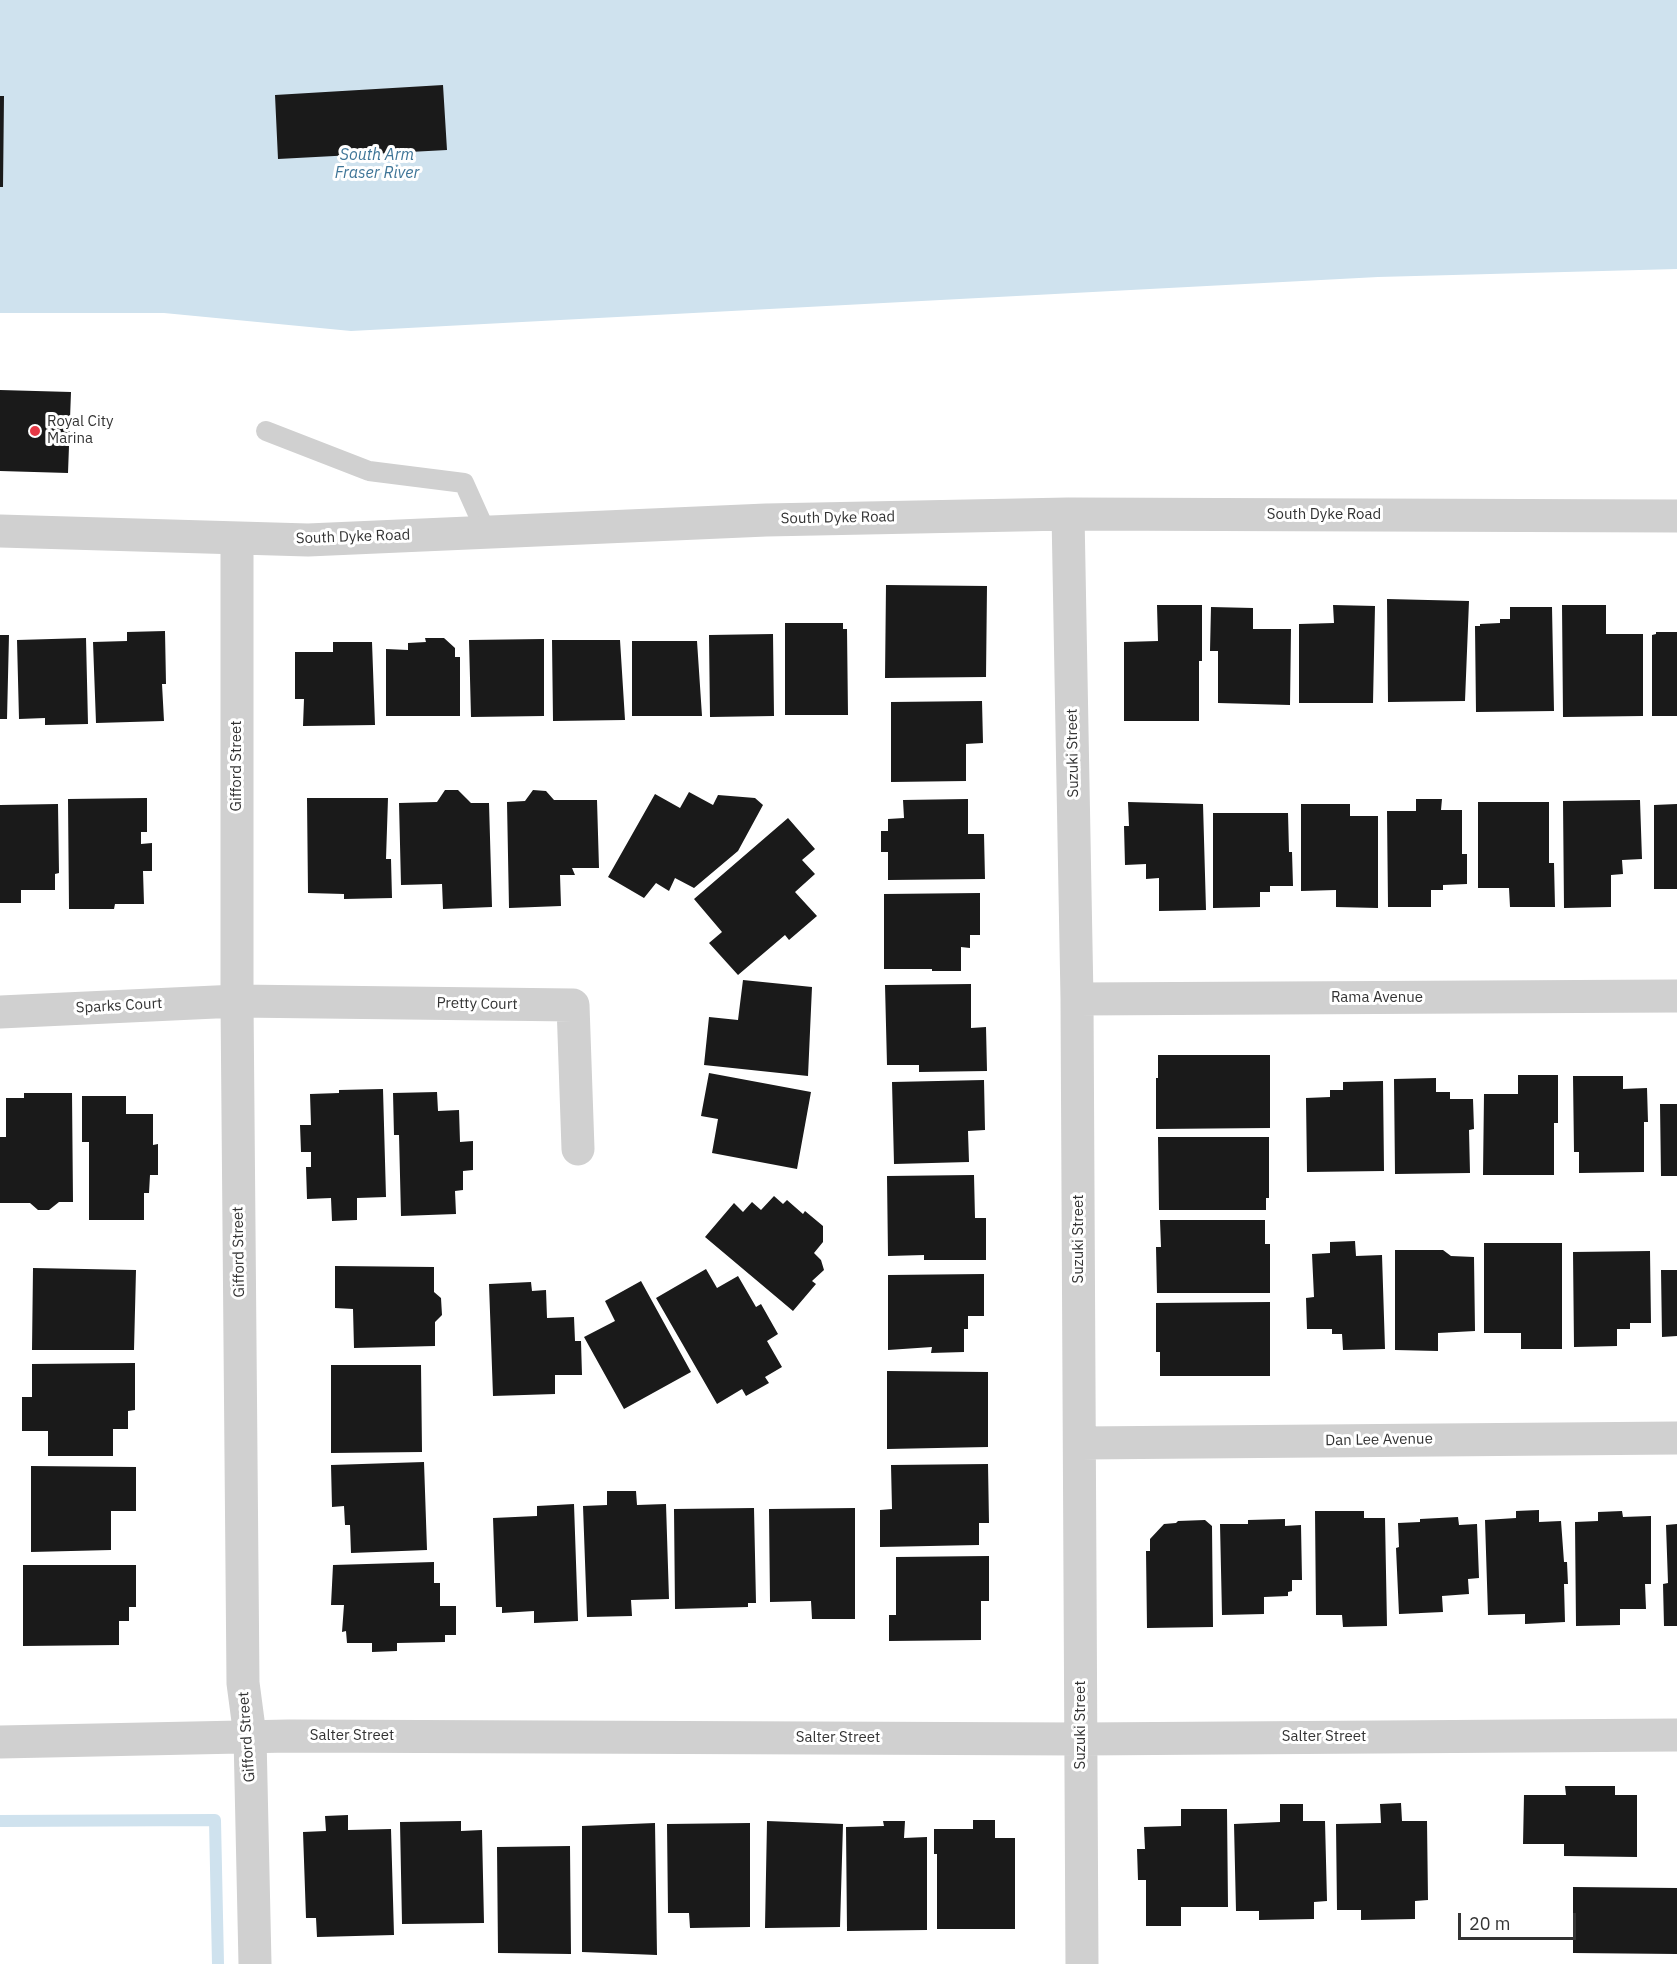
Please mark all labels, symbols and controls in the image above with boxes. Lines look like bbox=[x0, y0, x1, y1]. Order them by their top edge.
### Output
water label: South Arm Fraser River bbox=[335, 145, 419, 183]
place label: Royal City Marina bbox=[47, 413, 113, 448]
marker: Royal City Marina bbox=[28, 424, 42, 438]
street label: South Dyke Road bbox=[1267, 506, 1381, 524]
street label: South Dyke Road bbox=[781, 508, 895, 528]
street label: South Dyke Road bbox=[296, 526, 410, 548]
street label: Suzuki Street bbox=[1063, 708, 1083, 798]
street label: Gifford Street bbox=[228, 720, 246, 812]
street label: Rama Avenue bbox=[1331, 989, 1423, 1007]
street label: Pretty Court bbox=[436, 994, 518, 1014]
street label: Sparks Court bbox=[75, 995, 163, 1017]
street label: Suzuki Street bbox=[1070, 1194, 1088, 1284]
street label: Gifford Street bbox=[229, 1206, 249, 1298]
street label: Dan Lee Avenue bbox=[1325, 1430, 1433, 1450]
street label: Suzuki Street bbox=[1072, 1680, 1090, 1770]
street label: Gifford Street bbox=[235, 1691, 259, 1783]
street label: Salter Street bbox=[310, 1727, 394, 1745]
street label: Salter Street bbox=[1282, 1728, 1366, 1746]
street label: Salter Street bbox=[796, 1729, 880, 1747]
scale bar bbox=[1461, 1901, 1580, 1939]
text: 20 m bbox=[1469, 1912, 1511, 1935]

